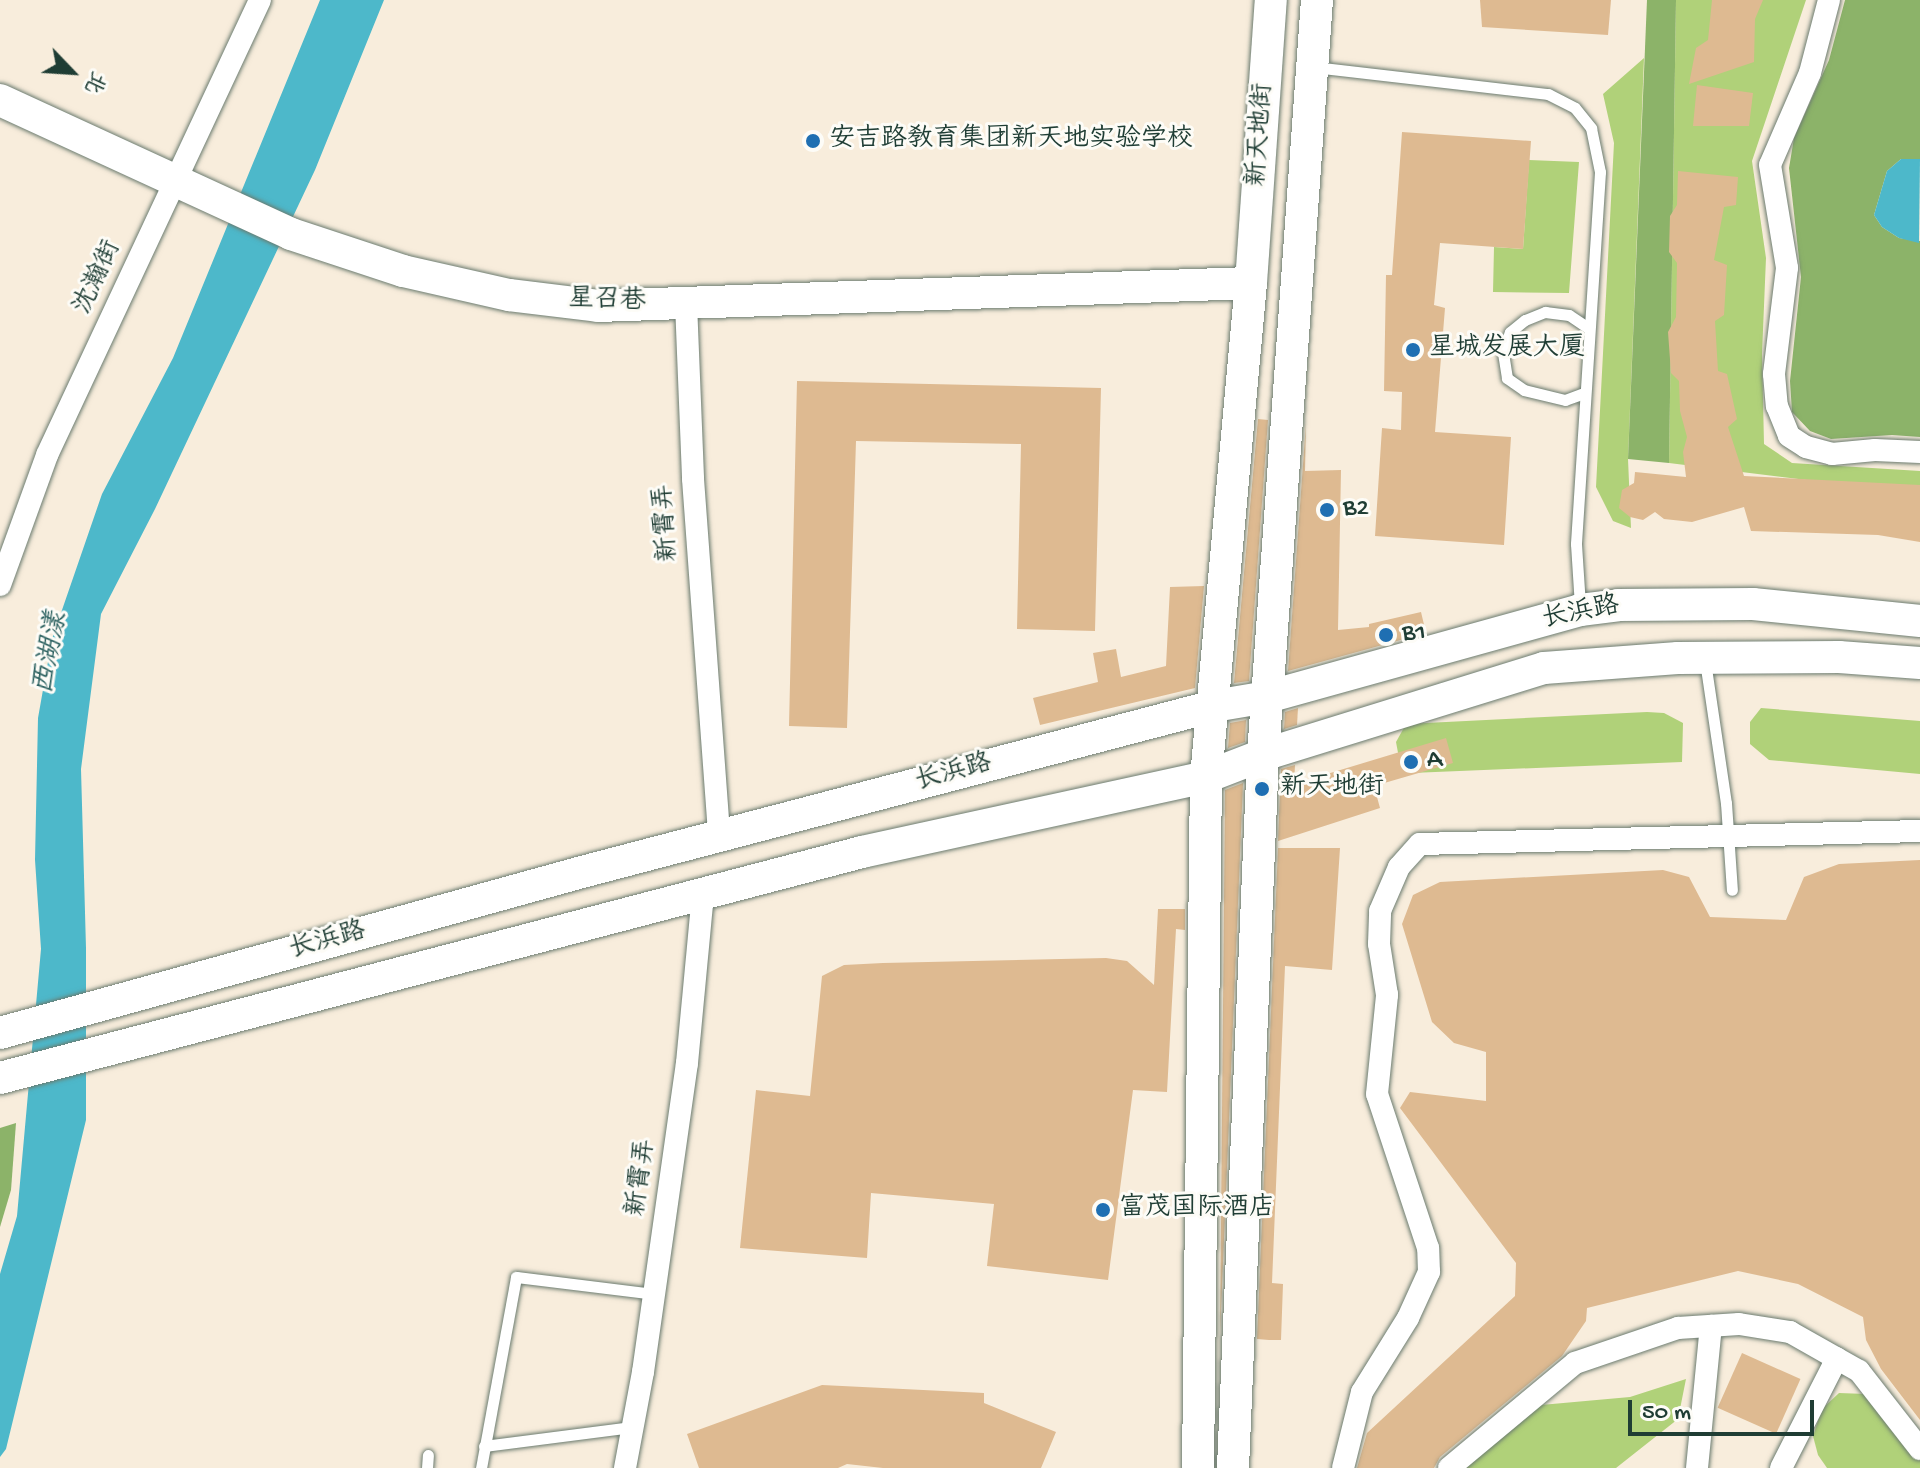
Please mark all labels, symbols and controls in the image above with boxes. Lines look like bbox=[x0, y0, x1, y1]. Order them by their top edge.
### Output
north arrow bbox=[32, 32, 112, 112]
text: 北 bbox=[77, 67, 110, 98]
street label: 新天地街 bbox=[1243, 82, 1281, 188]
place label: 安吉路教育集团新天地实验学校 bbox=[829, 125, 1193, 157]
marker: 安吉路教育集团新天地实验学校 bbox=[804, 132, 822, 150]
street label: 沈瀚街 bbox=[68, 236, 130, 320]
street label: 星召巷 bbox=[567, 285, 647, 319]
place label: 星城发展大厦 bbox=[1429, 334, 1585, 366]
marker: 星城发展大厦 bbox=[1404, 341, 1422, 359]
street label: 新霄弄 bbox=[650, 483, 686, 563]
place label: B2 bbox=[1343, 494, 1369, 526]
marker: B2 bbox=[1318, 501, 1336, 519]
street label: 长浜路 bbox=[1540, 591, 1622, 637]
water label: 西湖漾 bbox=[28, 609, 76, 697]
place label: B1 bbox=[1402, 619, 1426, 651]
marker: B1 bbox=[1377, 626, 1395, 644]
place label: A bbox=[1427, 746, 1442, 778]
street label: 长浜路 bbox=[912, 749, 996, 799]
marker: A bbox=[1402, 753, 1420, 771]
place label: 新天地街 bbox=[1280, 773, 1384, 805]
marker: 新天地街 bbox=[1251, 778, 1273, 800]
street label: 长浜路 bbox=[286, 917, 370, 967]
street label: 新霄弄 bbox=[622, 1137, 664, 1219]
place label: 富茂国际酒店 bbox=[1119, 1194, 1275, 1226]
marker: 富茂国际酒店 bbox=[1094, 1201, 1112, 1219]
scale bar bbox=[1632, 1384, 1818, 1434]
text: 50 m bbox=[1642, 1399, 1691, 1428]

